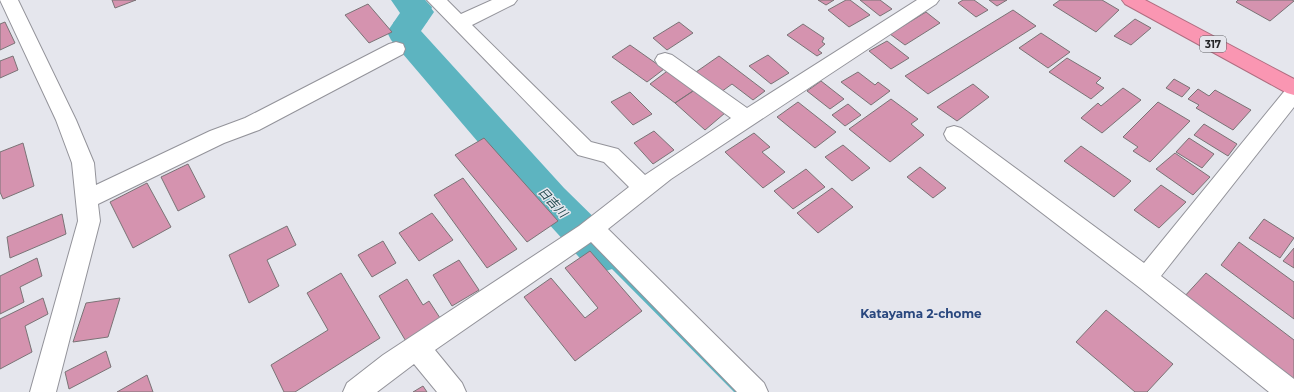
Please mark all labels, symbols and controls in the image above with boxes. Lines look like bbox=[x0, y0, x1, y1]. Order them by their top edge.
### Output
road number: 317 bbox=[1200, 36, 1226, 52]
water label: 日吉川 bbox=[535, 184, 572, 222]
district label: Katayama 2-chome bbox=[860, 306, 982, 321]

